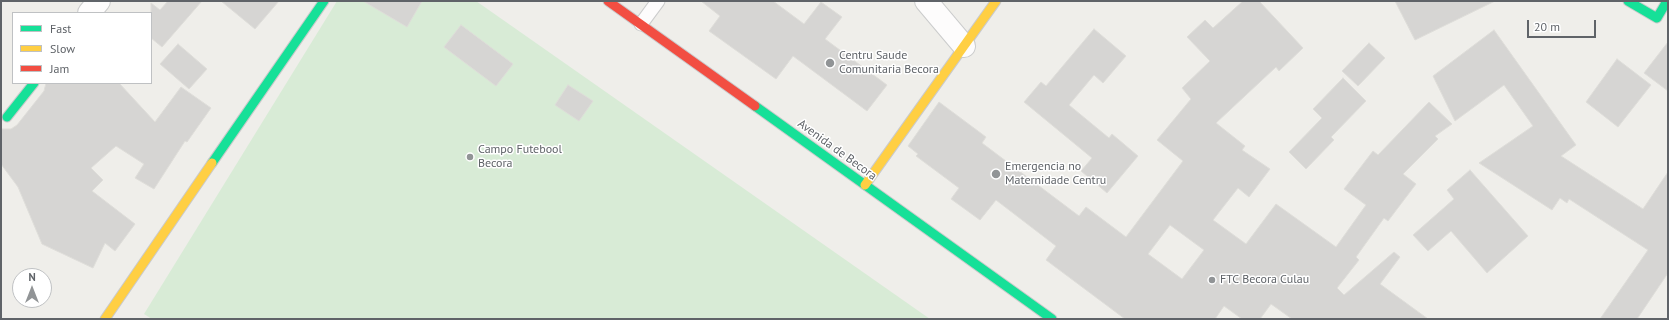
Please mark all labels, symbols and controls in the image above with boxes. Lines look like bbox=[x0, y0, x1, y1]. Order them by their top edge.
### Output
legend bbox=[12, 12, 152, 84]
scale bar bbox=[1529, 12, 1598, 38]
text: 20 m bbox=[1534, 19, 1560, 34]
text: Fast bbox=[50, 21, 71, 36]
text: Slow bbox=[50, 41, 75, 56]
place label: Centru Saude Comunitaria Becora bbox=[839, 49, 939, 77]
marker: Centru Saude Comunitaria Becora bbox=[824, 57, 836, 69]
text: Jam bbox=[50, 61, 69, 76]
street label: Avenida de Becora bbox=[795, 117, 879, 183]
place label: Campo Futebool Becora bbox=[478, 143, 562, 171]
marker: Campo Futebool Becora bbox=[465, 152, 475, 162]
place label: Emergencia no Maternidade Centru bbox=[1005, 160, 1106, 188]
marker: Emergencia no Maternidade Centru bbox=[990, 168, 1002, 180]
north arrow bbox=[12, 268, 52, 308]
text: N bbox=[28, 270, 36, 284]
place label: FTC Becora Culau bbox=[1220, 273, 1309, 287]
marker: FTC Becora Culau bbox=[1207, 275, 1217, 285]

